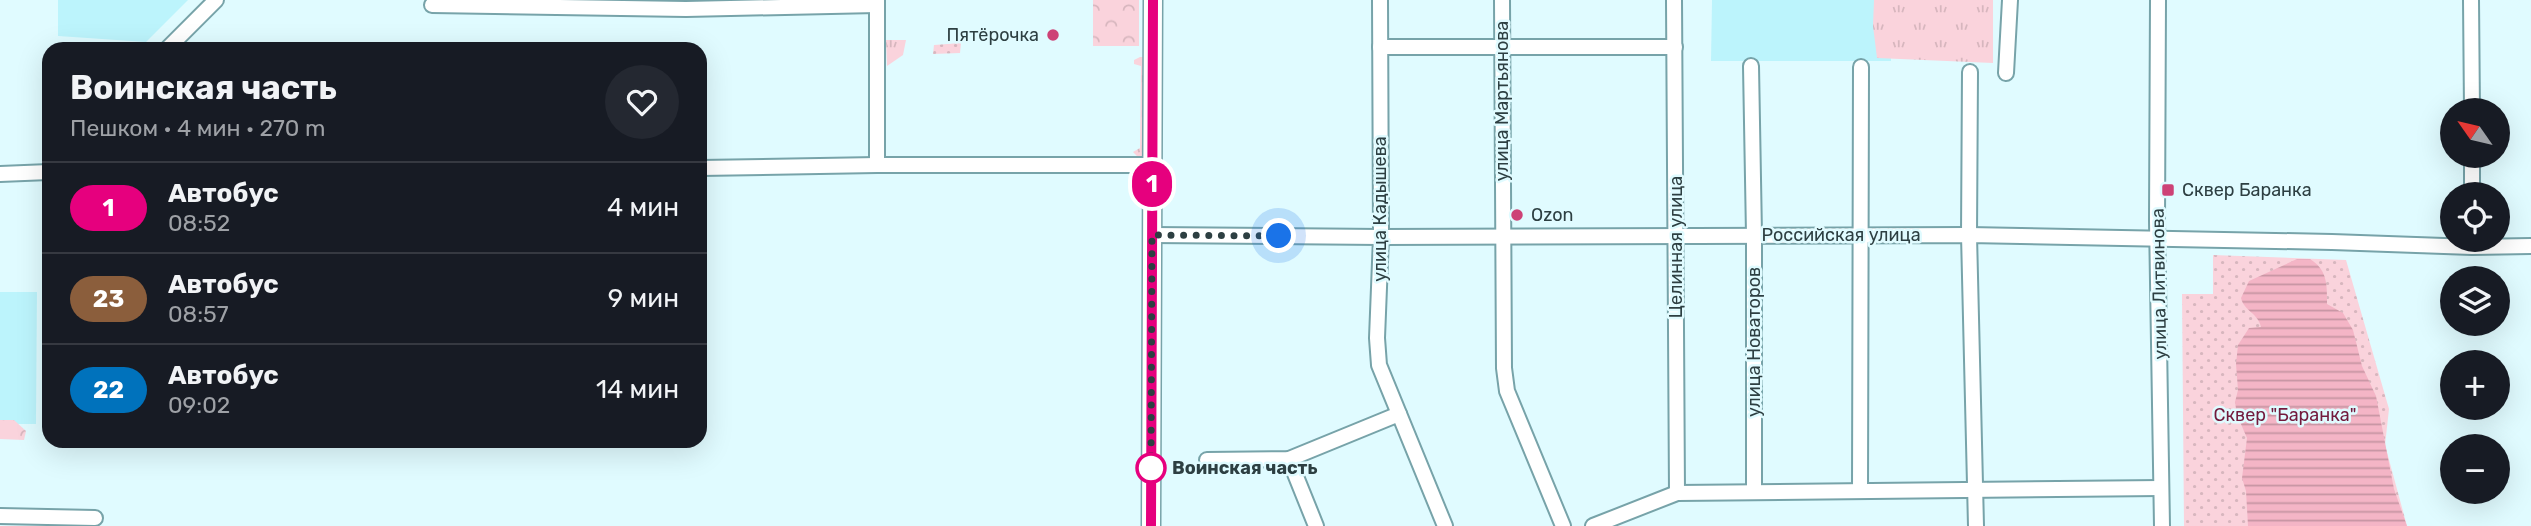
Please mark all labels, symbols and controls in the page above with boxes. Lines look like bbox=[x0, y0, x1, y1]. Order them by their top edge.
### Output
street label: улица Мартьянова bbox=[1491, 21, 1513, 181]
place label: Пятёрочка bbox=[946, 24, 1039, 46]
marker: Пятёрочка bbox=[1045, 27, 1061, 43]
button: heart bbox=[605, 65, 679, 139]
text: Воинская часть bbox=[70, 68, 337, 107]
north arrow bbox=[2440, 98, 2510, 168]
map controls bbox=[2440, 98, 2510, 504]
text: Пешком · 4 мин · 270 m bbox=[70, 114, 325, 142]
street label: улица Кадышева bbox=[1369, 136, 1391, 282]
line badge: 1 bbox=[1129, 161, 1175, 207]
text: 1 bbox=[1146, 170, 1158, 198]
street label: Целинная улица bbox=[1665, 176, 1687, 318]
text: Автобус bbox=[168, 178, 279, 209]
place label: Сквер Баранка bbox=[2182, 179, 2312, 201]
marker: Сквер Баранка bbox=[2160, 182, 2176, 198]
button: locate bbox=[2440, 182, 2510, 252]
text: 4 мин bbox=[607, 192, 679, 223]
text: 1 bbox=[103, 194, 114, 222]
place label: Ozon bbox=[1531, 204, 1573, 226]
marker: Ozon bbox=[1509, 207, 1525, 223]
street label: улица Литвинова bbox=[2147, 208, 2171, 360]
text: 08:52 bbox=[168, 209, 230, 237]
your location bbox=[1261, 218, 1296, 253]
street label: Российская улица bbox=[1761, 224, 1921, 246]
button: layers bbox=[2440, 266, 2510, 336]
street label: улица Новаторов bbox=[1743, 267, 1765, 417]
text: Автобус bbox=[168, 269, 279, 300]
text: 9 мин bbox=[608, 283, 679, 314]
text: 23 bbox=[93, 285, 124, 313]
text: 08:57 bbox=[168, 300, 229, 328]
button: + bbox=[2440, 350, 2510, 420]
text: Автобус bbox=[168, 360, 279, 391]
text: 14 мин bbox=[596, 374, 679, 405]
text: 22 bbox=[93, 376, 124, 404]
text: 09:02 bbox=[168, 391, 230, 419]
park label: Сквер "Баранка" bbox=[2213, 404, 2357, 426]
button: − bbox=[2440, 434, 2510, 504]
marker: Воинская часть bbox=[1136, 453, 1166, 483]
place label: Воинская часть bbox=[1172, 457, 1318, 479]

